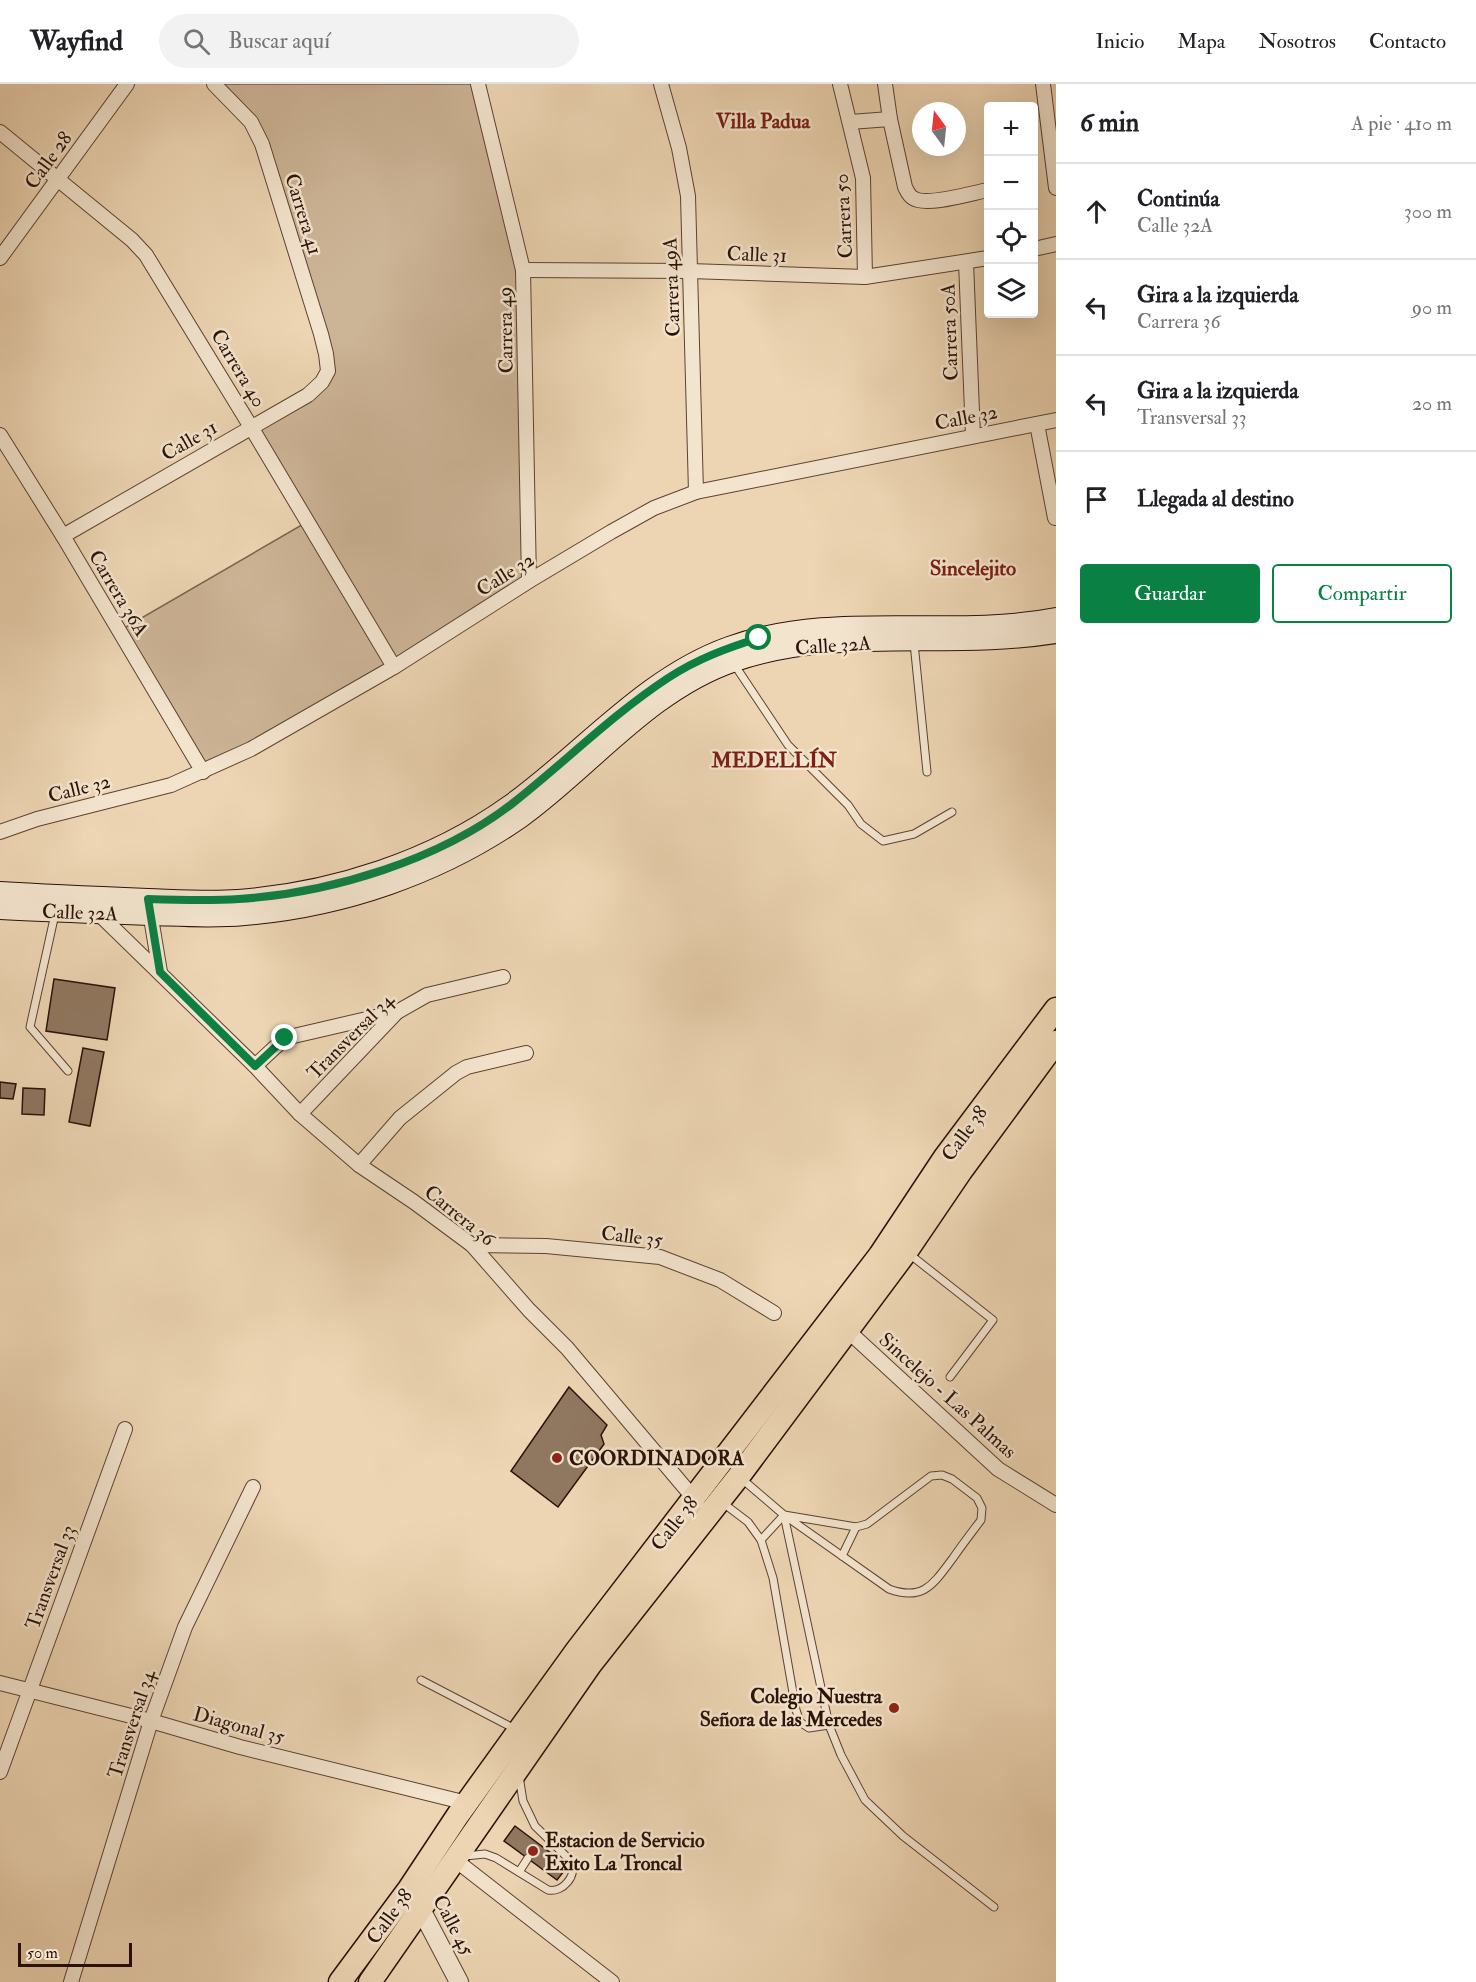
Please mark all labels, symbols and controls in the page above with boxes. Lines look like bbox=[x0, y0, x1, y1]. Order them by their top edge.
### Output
search box bbox=[159, 14, 579, 68]
text: Wayfind bbox=[30, 24, 123, 59]
icon: search bbox=[180, 25, 213, 58]
text: Buscar aquí bbox=[228, 27, 330, 55]
text: Inicio bbox=[1095, 28, 1144, 55]
text: Mapa bbox=[1177, 28, 1225, 55]
text: Nosotros bbox=[1258, 28, 1336, 55]
text: Contacto bbox=[1369, 28, 1446, 55]
north arrow bbox=[912, 102, 966, 156]
map controls bbox=[984, 102, 1038, 318]
button: + bbox=[984, 102, 1038, 156]
text: 6 min bbox=[1080, 107, 1139, 139]
district label: Villa Padua bbox=[715, 108, 812, 135]
text: A pie · 410 m bbox=[1351, 111, 1452, 136]
street label: Calle 28 bbox=[19, 127, 78, 194]
button: − bbox=[984, 156, 1038, 210]
street label: Carrera 41 bbox=[279, 170, 328, 258]
street label: Carrera 50 bbox=[829, 173, 858, 259]
text: Continúa bbox=[1137, 185, 1220, 213]
icon: ahead bbox=[1080, 195, 1113, 228]
text: 300 m bbox=[1404, 199, 1452, 224]
button: locate bbox=[984, 210, 1038, 264]
text: Calle 32A bbox=[1137, 213, 1213, 238]
street label: Carrera 49A bbox=[657, 236, 686, 337]
street label: Calle 31 bbox=[726, 241, 788, 268]
button: layers bbox=[984, 264, 1038, 318]
text: Gira a la izquierda bbox=[1137, 281, 1298, 309]
street label: Carrera 50A bbox=[935, 283, 964, 381]
street label: Carrera 49 bbox=[492, 286, 519, 374]
icon: left bbox=[1080, 291, 1113, 324]
text: 90 m bbox=[1412, 295, 1452, 320]
text: Carrera 36 bbox=[1137, 309, 1221, 334]
street label: Carrera 40 bbox=[205, 325, 272, 412]
text: Gira a la izquierda bbox=[1137, 377, 1298, 405]
icon: left bbox=[1080, 387, 1113, 420]
text: 20 m bbox=[1412, 391, 1452, 416]
street label: Calle 32 bbox=[933, 399, 1000, 436]
text: Transversal 33 bbox=[1137, 405, 1247, 430]
street label: Calle 31 bbox=[157, 415, 222, 466]
icon: arrive bbox=[1080, 483, 1113, 516]
text: Llegada al destino bbox=[1137, 485, 1294, 513]
street label: Carrera 36A bbox=[83, 546, 154, 641]
street label: Calle 32 bbox=[472, 547, 539, 602]
district label: Sincelejito bbox=[930, 555, 1016, 582]
button: Guardar bbox=[1080, 564, 1260, 623]
button: Compartir bbox=[1272, 564, 1452, 623]
route start bbox=[745, 624, 771, 650]
street label: Calle 32A bbox=[794, 630, 872, 661]
district label: MEDELLÍN bbox=[710, 747, 838, 774]
street label: Calle 32 bbox=[45, 769, 113, 808]
street label: Calle 32A bbox=[42, 899, 119, 926]
street label: Transversal 34 bbox=[302, 987, 400, 1085]
route end bbox=[271, 1024, 297, 1050]
street label: Calle 38 bbox=[936, 1101, 993, 1166]
street label: Carrera 36 bbox=[419, 1179, 501, 1252]
street label: Calle 35 bbox=[600, 1220, 664, 1253]
street label: Sincelejo - Las Palmas bbox=[874, 1327, 1022, 1464]
place label: COORDINADORA bbox=[569, 1446, 744, 1471]
marker: COORDINADORA bbox=[550, 1451, 564, 1465]
street label: Calle 38 bbox=[645, 1491, 704, 1556]
street label: Transversal 33 bbox=[20, 1521, 81, 1633]
street label: Transversal 34 bbox=[102, 1666, 161, 1782]
place label: Colegio Nuestra Señora de las Mercedes bbox=[700, 1684, 883, 1732]
street label: Diagonal 35 bbox=[190, 1701, 288, 1750]
marker: Colegio Nuestra Señora de las Mercedes bbox=[887, 1701, 901, 1715]
place label: Estacion de Servicio Exito La Troncal bbox=[545, 1828, 705, 1876]
marker: Estacion de Servicio Exito La Troncal bbox=[526, 1844, 540, 1858]
street label: Calle 38 bbox=[361, 1884, 418, 1949]
street label: Calle 45 bbox=[427, 1891, 480, 1960]
scale bar bbox=[18, 1940, 132, 1968]
text: 50 m bbox=[27, 1943, 58, 1963]

